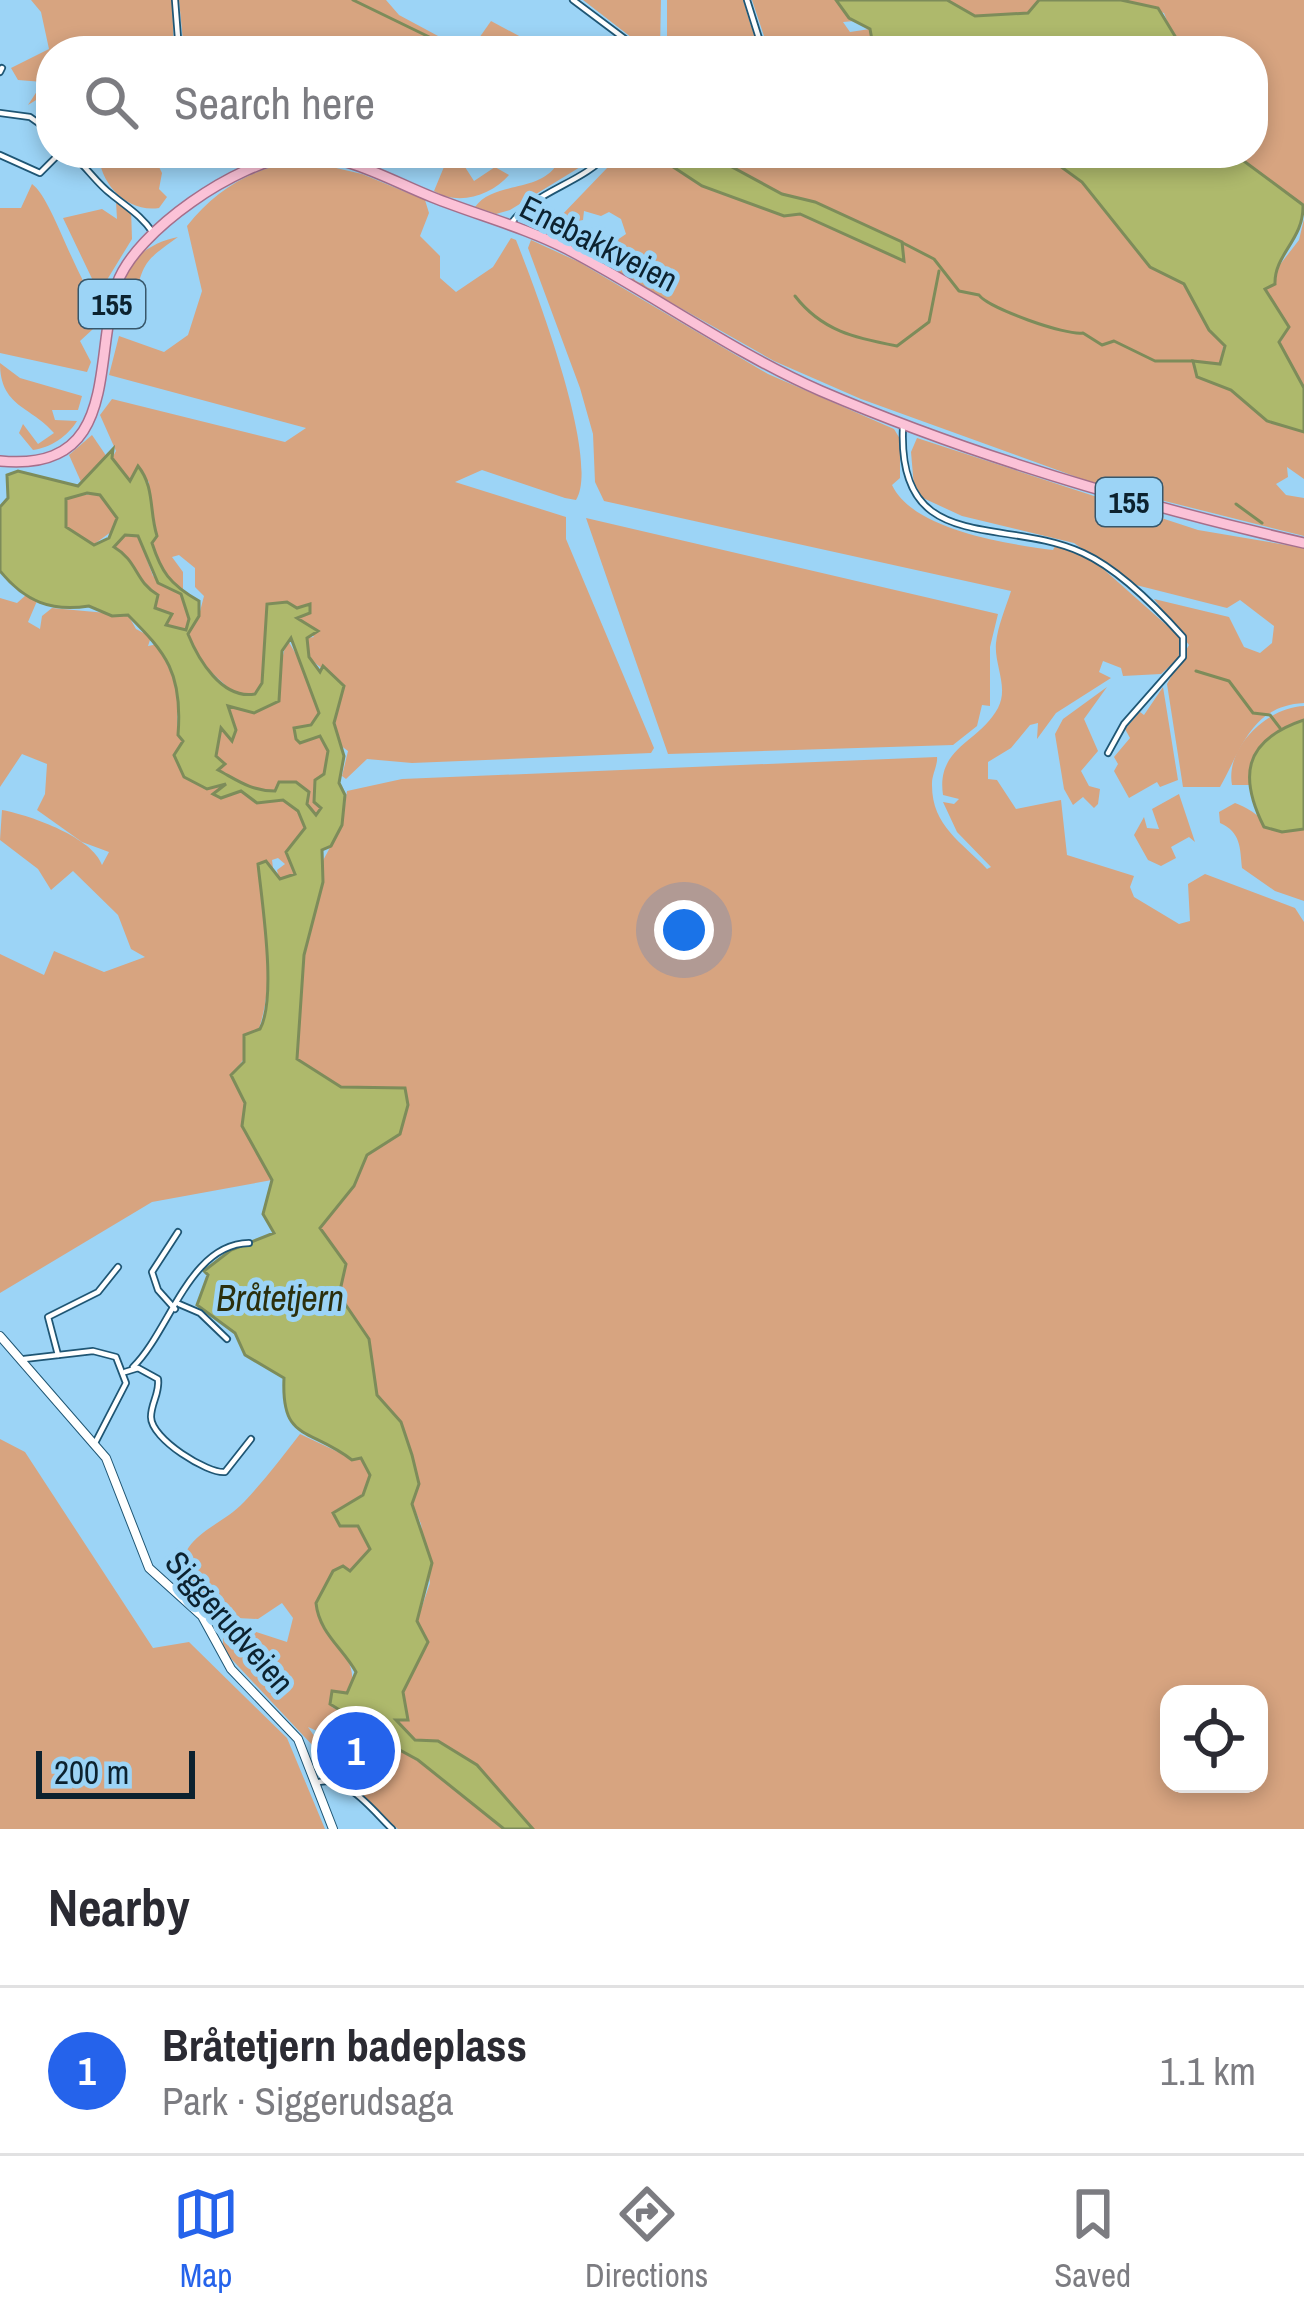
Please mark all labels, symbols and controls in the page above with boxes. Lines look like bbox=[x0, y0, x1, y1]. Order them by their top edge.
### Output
search box bbox=[36, 36, 1268, 168]
icon: search bbox=[78, 69, 144, 135]
text: Search here bbox=[174, 72, 375, 133]
street label: Enebakkveien bbox=[513, 184, 685, 302]
road number: 155 bbox=[79, 280, 145, 328]
road number: 155 bbox=[1096, 478, 1162, 526]
your location bbox=[654, 900, 714, 960]
water label: Bråtetjern bbox=[216, 1274, 344, 1322]
street label: Siggerudveien bbox=[156, 1541, 304, 1703]
map controls bbox=[1160, 1685, 1268, 1793]
button: locate bbox=[1160, 1685, 1268, 1793]
pin: 1 bbox=[317, 1706, 395, 1796]
scale bar bbox=[36, 1745, 195, 1798]
text: 200 m bbox=[54, 1750, 129, 1794]
text: Nearby bbox=[48, 1873, 190, 1942]
text: Bråtetjern badeplass bbox=[162, 2014, 527, 2075]
text: 1 bbox=[78, 2045, 96, 2097]
text: 1.1 km bbox=[1160, 2045, 1256, 2097]
text: Park · Siggerudsaga bbox=[162, 2075, 454, 2127]
tab: Map bbox=[173, 2181, 239, 2297]
tab: Directions bbox=[585, 2181, 708, 2297]
tab: Saved bbox=[1054, 2181, 1131, 2297]

